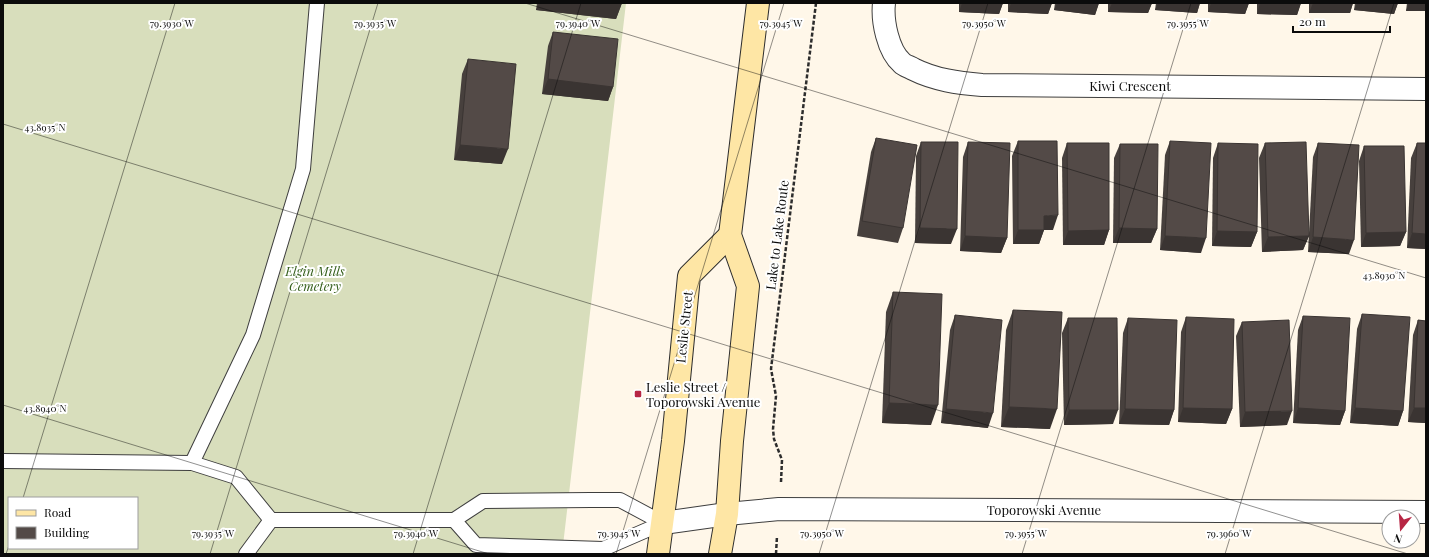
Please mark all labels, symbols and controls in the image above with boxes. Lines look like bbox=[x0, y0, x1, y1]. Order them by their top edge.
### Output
scale bar bbox=[1293, 8, 1390, 34]
text: 20 m bbox=[1299, 13, 1326, 29]
text: 79.3930°W bbox=[150, 16, 195, 30]
text: 79.3935°W bbox=[354, 16, 397, 30]
text: 79.3940°W bbox=[556, 16, 601, 30]
text: 79.3945°W bbox=[760, 16, 803, 30]
text: 79.3950°W bbox=[962, 16, 1007, 30]
text: 79.3955°W bbox=[1167, 16, 1210, 30]
street label: Kiwi Crescent bbox=[1089, 77, 1171, 94]
text: 43.8935°N bbox=[24, 120, 66, 134]
street label: Lake to Lake Route bbox=[761, 179, 792, 291]
park label: Elgin Mills Cemetery bbox=[284, 262, 345, 294]
text: 43.8930°N bbox=[1363, 268, 1405, 282]
street label: Leslie Street bbox=[671, 290, 696, 364]
place label: Leslie Street / Toporowski Avenue bbox=[646, 378, 761, 410]
marker: Leslie Street / Toporowski Avenue bbox=[633, 389, 643, 399]
text: 43.8940°N bbox=[23, 401, 67, 415]
legend bbox=[8, 497, 138, 549]
street label: Toporowski Avenue bbox=[987, 501, 1102, 518]
text: Road bbox=[44, 504, 71, 520]
north arrow bbox=[1381, 509, 1421, 549]
text: Building bbox=[44, 524, 90, 540]
text: 79.3935°W bbox=[192, 526, 235, 540]
text: 79.3940°W bbox=[394, 526, 439, 540]
text: 79.3945°W bbox=[598, 526, 641, 540]
text: 79.3950°W bbox=[800, 526, 845, 540]
text: 79.3955°W bbox=[1005, 526, 1048, 540]
text: 79.3960°W bbox=[1207, 526, 1252, 540]
text: N bbox=[1392, 531, 1404, 547]

